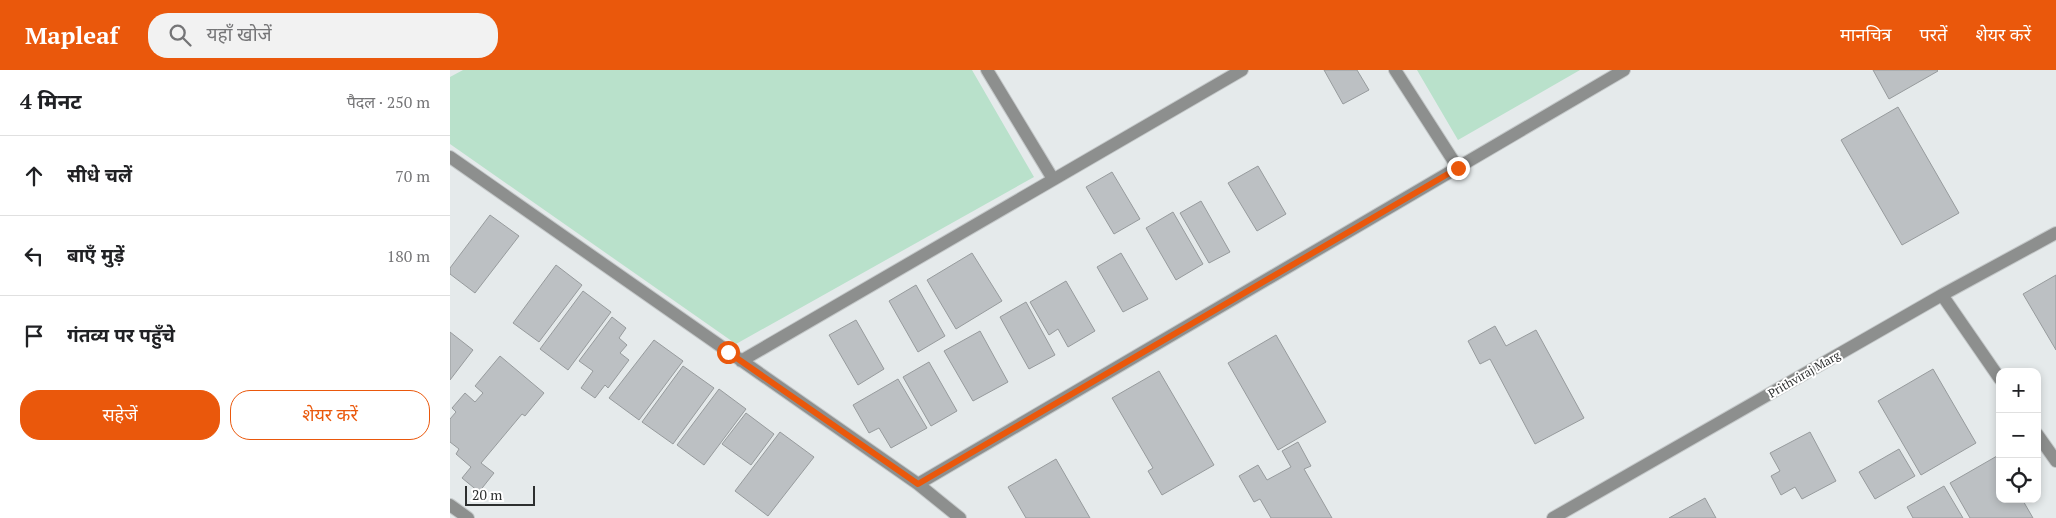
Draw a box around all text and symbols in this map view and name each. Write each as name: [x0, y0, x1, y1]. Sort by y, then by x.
search box: [148, 13, 498, 58]
text: Mapleaf: [25, 19, 118, 51]
icon: search: [166, 21, 194, 49]
text: यहाँ खोजें: [206, 21, 272, 46]
text: मानचित्र: [1840, 22, 1892, 46]
text: परतें: [1920, 22, 1947, 46]
text: शेयर करें: [1975, 22, 2031, 46]
text: 4 मिनट: [20, 87, 82, 115]
text: पैदल · 250 m: [347, 91, 430, 113]
route end: [1447, 157, 1470, 180]
icon: ahead: [20, 162, 48, 190]
text: सीधे चलें: [67, 162, 132, 187]
text: 70 m: [395, 165, 430, 187]
icon: left: [20, 242, 48, 270]
text: बाएँ मुड़ें: [67, 242, 124, 267]
text: 180 m: [387, 245, 430, 267]
icon: arrive: [20, 322, 48, 350]
text: गंतव्य पर पहुँचे: [67, 322, 175, 347]
route start: [717, 341, 740, 364]
street label: Prithviraj Marg: [1765, 347, 1843, 401]
map controls: [1996, 368, 2041, 503]
button: +: [1996, 368, 2041, 413]
button: सहेजें: [20, 390, 220, 440]
button: शेयर करें: [230, 390, 430, 440]
button: −: [1996, 413, 2041, 458]
button: locate: [1996, 458, 2041, 503]
scale bar: [465, 483, 535, 506]
text: 20 m: [472, 485, 502, 504]

